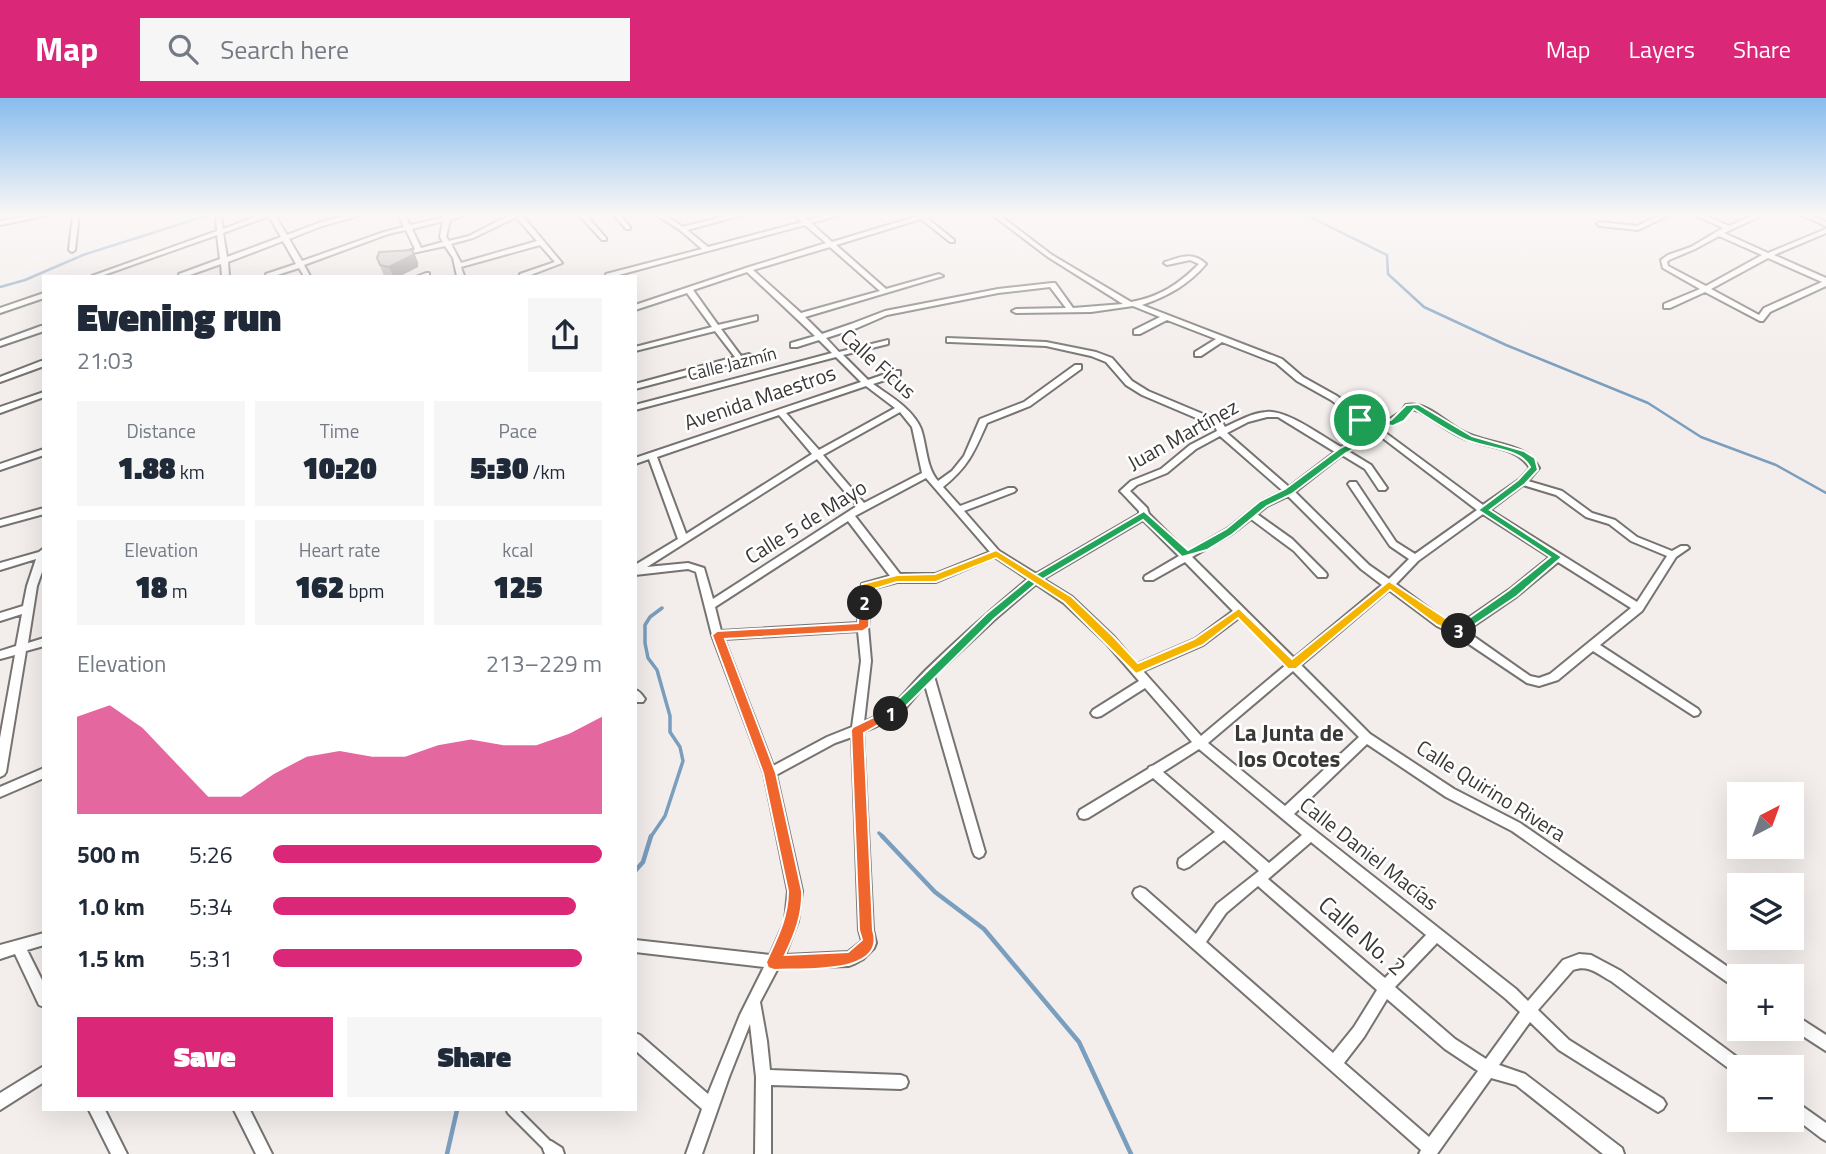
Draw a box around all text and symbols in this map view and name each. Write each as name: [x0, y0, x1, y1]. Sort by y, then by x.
search box: [140, 18, 630, 81]
text: Map: [35, 24, 98, 74]
icon: search: [164, 30, 202, 68]
text: Search here: [220, 30, 349, 69]
text: Map: [1546, 31, 1591, 67]
text: Layers: [1629, 31, 1695, 67]
text: Share: [1733, 31, 1791, 67]
text: Evening run: [77, 288, 281, 346]
button: share: [528, 298, 602, 372]
street label: Calle Ficus: [834, 320, 924, 406]
street label: Calle Jazmín: [684, 339, 779, 388]
text: 21:03: [77, 343, 134, 378]
street label: Avenida Maestros: [679, 356, 840, 438]
street label: Juan Martínez: [1121, 390, 1244, 478]
pin: [1330, 390, 1390, 450]
icon: arrive: [1341, 401, 1379, 439]
text: Distance: [126, 416, 196, 445]
text: Time: [320, 416, 359, 445]
text: Pace: [499, 416, 537, 445]
text: 1.88: [118, 445, 176, 491]
text: 10:20: [302, 445, 377, 491]
text: 5:30: [470, 445, 528, 491]
text: km: [176, 457, 205, 486]
text: /km: [528, 457, 565, 486]
street label: Calle 5 de Mayo: [738, 471, 873, 571]
text: Elevation: [124, 535, 198, 564]
text: Heart rate: [299, 535, 380, 564]
text: kcal: [502, 535, 533, 564]
text: 18: [135, 564, 168, 610]
text: 162: [295, 564, 344, 610]
text: 125: [493, 564, 543, 610]
text: m: [168, 576, 188, 605]
text: bpm: [344, 576, 384, 605]
pin: 2: [848, 586, 882, 620]
text: 2: [859, 588, 870, 617]
pin: 3: [1442, 614, 1476, 648]
text: 3: [1453, 616, 1464, 645]
text: Elevation: [77, 646, 166, 681]
text: 213–229 m: [486, 646, 602, 681]
pin: 1: [874, 696, 908, 732]
text: 1: [885, 699, 896, 728]
district label: La Junta de los Ocotes: [1234, 715, 1344, 776]
street label: Calle Quirino Rivera: [1410, 731, 1573, 849]
north arrow: [1727, 782, 1804, 859]
map controls: [1727, 782, 1804, 1132]
street label: Calle Daniel Macías: [1293, 789, 1446, 918]
text: 500 m: [77, 837, 140, 872]
text: 5:26: [189, 837, 233, 872]
button: layers: [1727, 873, 1804, 950]
street label: Calle No. 2: [1311, 887, 1415, 984]
text: 1.0 km: [77, 889, 145, 924]
text: 5:34: [189, 889, 233, 924]
text: 1.5 km: [77, 941, 145, 976]
text: 5:31: [189, 941, 233, 976]
button: +: [1727, 964, 1804, 1041]
button: Save: [77, 1017, 333, 1097]
button: Share: [347, 1017, 602, 1097]
button: −: [1727, 1055, 1804, 1132]

